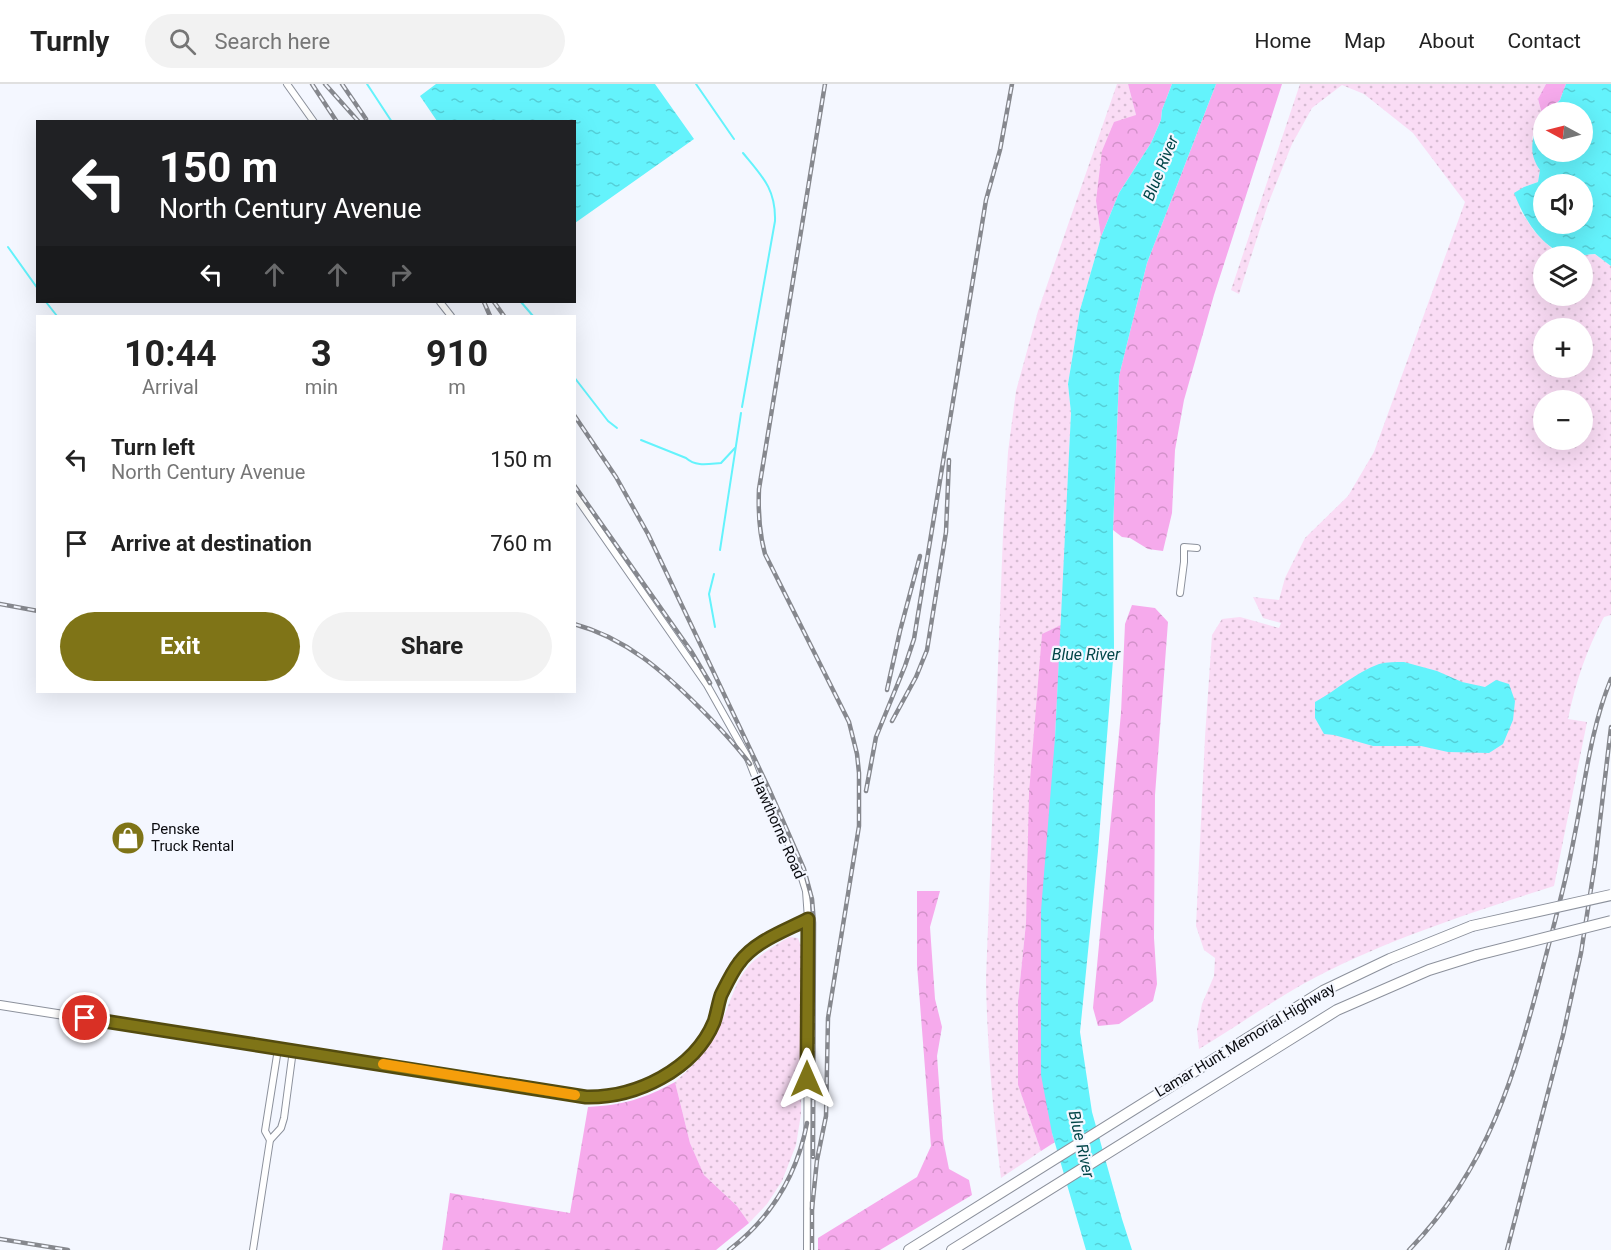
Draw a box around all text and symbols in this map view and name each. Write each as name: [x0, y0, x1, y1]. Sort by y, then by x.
search box: [145, 14, 565, 68]
text: Turnly: [30, 25, 109, 58]
icon: search: [166, 25, 199, 58]
text: Search here: [214, 29, 330, 54]
text: Home: [1255, 29, 1311, 53]
text: Map: [1344, 29, 1386, 53]
text: About: [1419, 29, 1475, 53]
text: Contact: [1508, 29, 1581, 53]
north arrow: [1533, 102, 1593, 162]
map controls: [1533, 102, 1593, 450]
water label: Blue River: [1139, 132, 1182, 203]
text: 150 m: [159, 143, 278, 192]
icon: left: [60, 144, 138, 222]
button: sound: [1533, 174, 1593, 234]
text: North Century Avenue: [159, 193, 422, 225]
button: layers: [1533, 246, 1593, 306]
icon: left: [195, 258, 228, 291]
icon: ahead: [258, 258, 291, 291]
icon: ahead: [321, 258, 354, 291]
icon: right: [384, 258, 417, 291]
button: +: [1533, 318, 1593, 378]
text: 10:44: [124, 333, 217, 375]
text: 3: [311, 333, 332, 375]
text: 910: [426, 333, 488, 375]
text: Arrival: [142, 375, 199, 399]
text: min: [305, 375, 338, 399]
text: m: [448, 375, 466, 399]
button: −: [1533, 390, 1593, 450]
text: Turn left: [111, 435, 195, 460]
icon: left: [60, 443, 93, 476]
text: 150 m: [490, 447, 552, 472]
text: North Century Avenue: [111, 460, 305, 484]
icon: arrive: [60, 527, 93, 560]
text: Arrive at destination: [111, 531, 312, 556]
text: 760 m: [490, 531, 552, 556]
button: Exit: [60, 612, 300, 681]
button: Share: [312, 612, 552, 681]
water label: Blue River: [1052, 645, 1121, 664]
street label: Hawthorne Road: [747, 772, 809, 882]
shop icon: Penske Truck Rental: [110, 820, 146, 856]
place label: Penske Truck Rental: [151, 820, 234, 855]
street label: Lamar Hunt Memorial Highway: [1152, 979, 1338, 1101]
pin: [59, 992, 110, 1043]
icon: arrive: [68, 1001, 101, 1034]
position arrow: [775, 1047, 839, 1111]
water label: Blue River: [1065, 1109, 1099, 1180]

